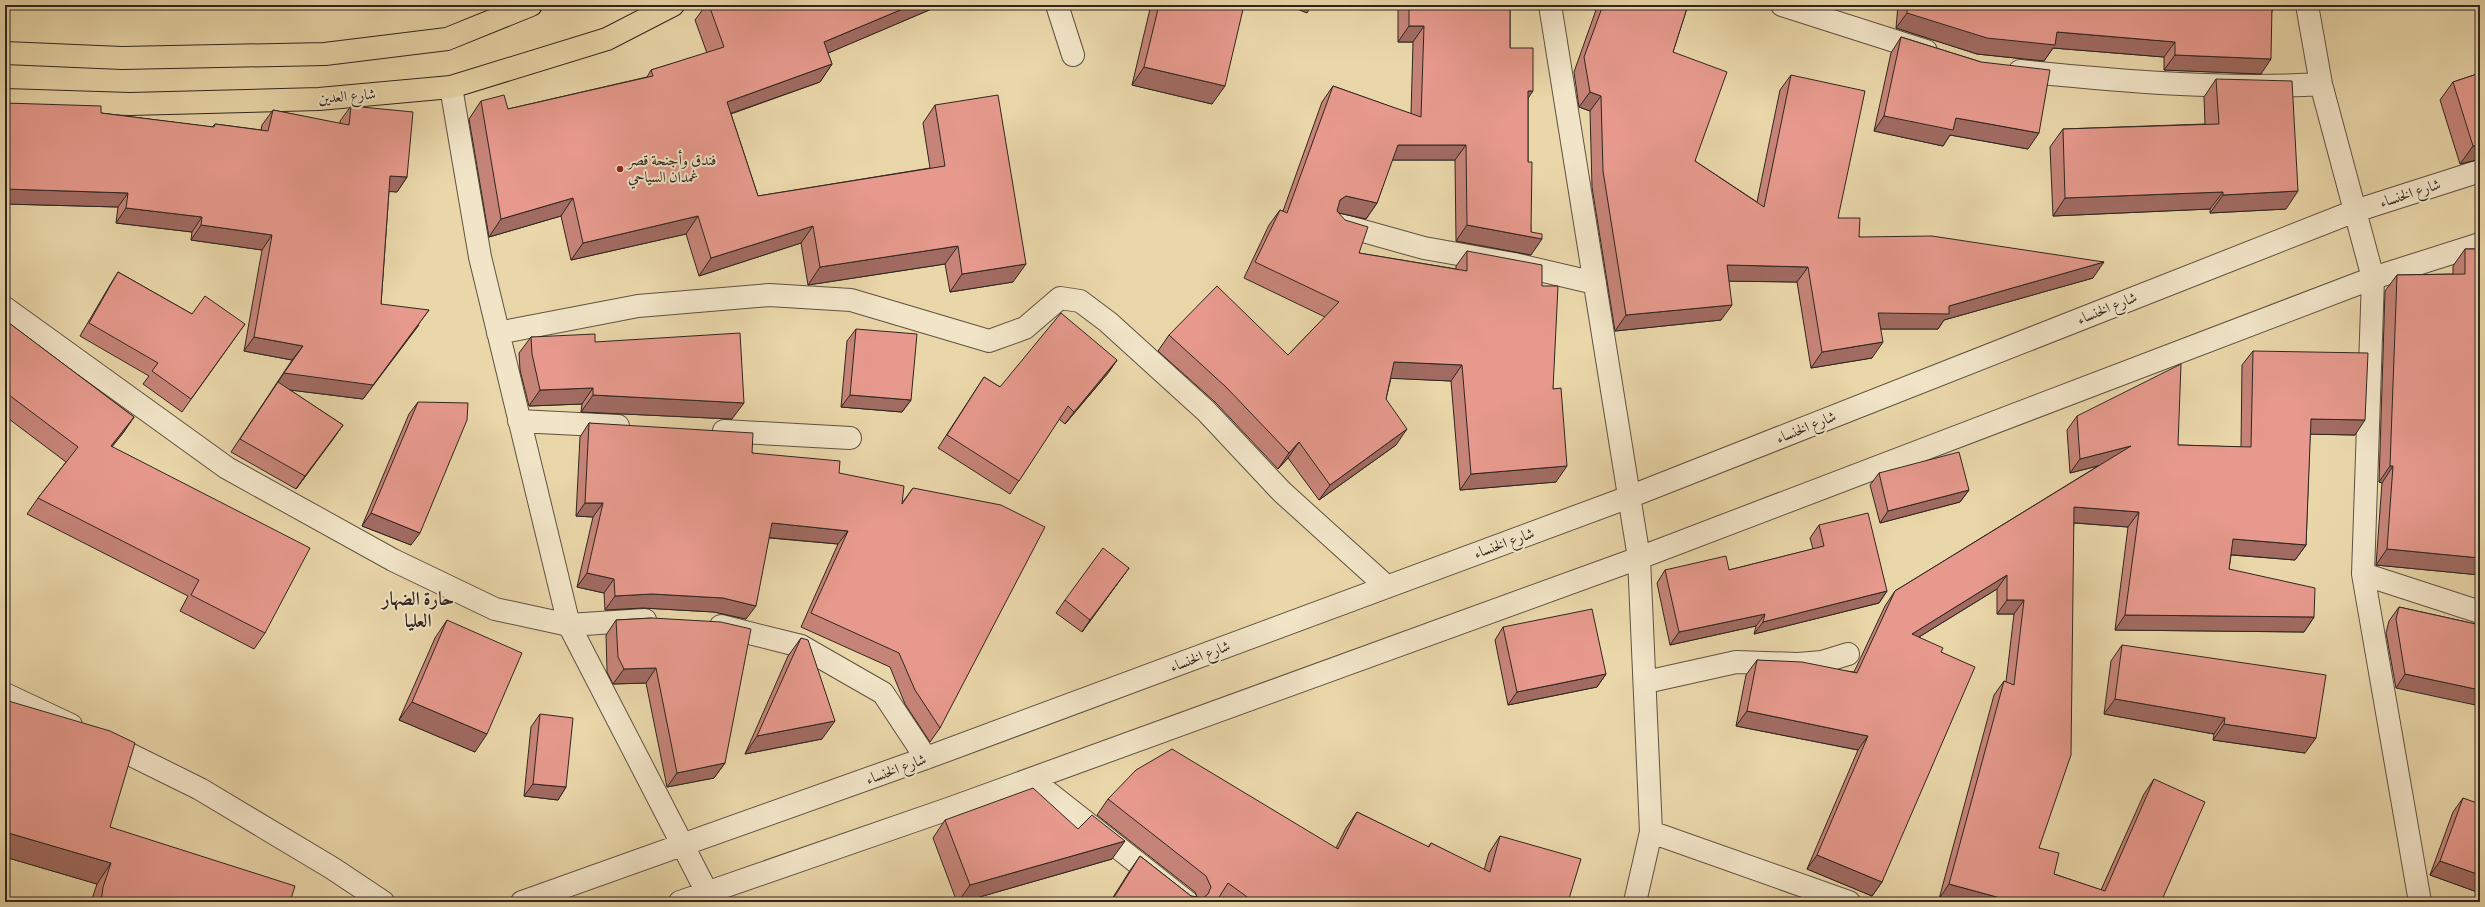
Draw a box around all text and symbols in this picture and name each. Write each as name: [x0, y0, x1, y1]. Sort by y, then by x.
street label: شارع العدين: [317, 85, 377, 111]
place label: فندق وأجنحة قصر غمدان السياحي: [626, 149, 717, 189]
marker: فندق وأجنحة قصر غمدان السياحي: [615, 164, 625, 174]
street label: شارع الخنساء: [2377, 175, 2444, 215]
street label: شارع الخنساء: [2074, 288, 2141, 332]
street label: شارع الخنساء: [1773, 407, 1840, 451]
street label: شارع الخنساء: [1471, 524, 1538, 566]
district label: حارة الضهار العليا: [380, 587, 454, 635]
street label: شارع الخنساء: [1167, 636, 1234, 679]
street label: شارع الخنساء: [863, 750, 930, 792]

